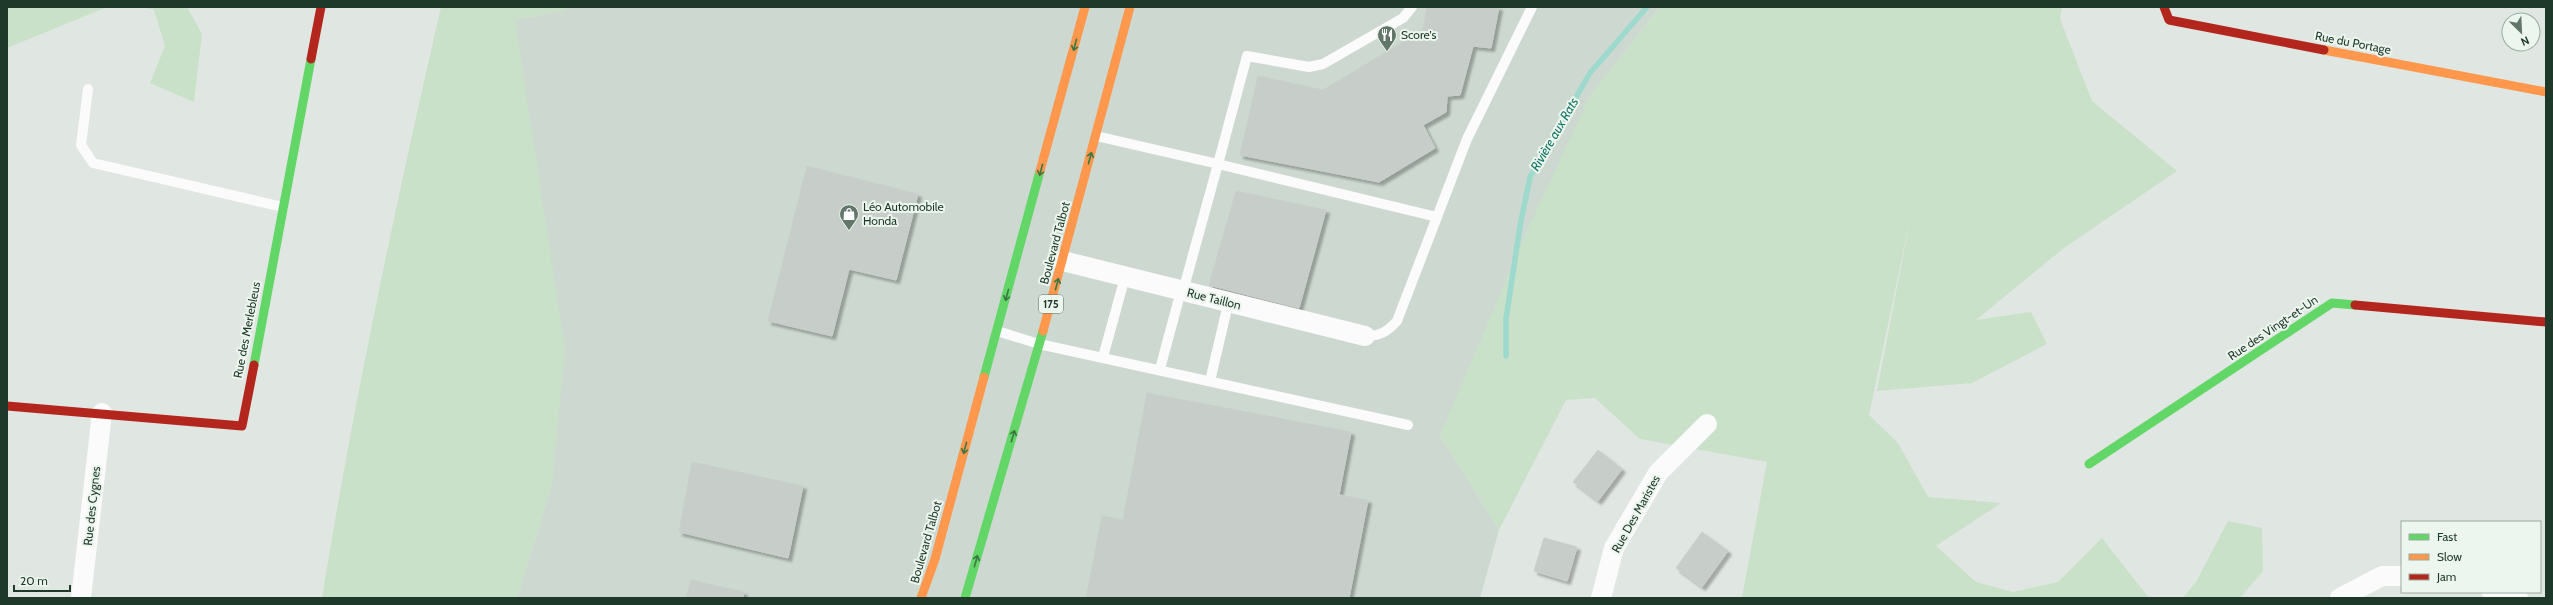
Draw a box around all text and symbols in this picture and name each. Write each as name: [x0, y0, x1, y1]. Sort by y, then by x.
north arrow: [2501, 12, 2541, 52]
restaurant icon: Score's: [1376, 24, 1398, 52]
place label: Score's: [1401, 27, 1436, 42]
street label: Rue du Portage: [2314, 28, 2392, 57]
text: N: [2519, 33, 2531, 49]
one-way arrow: [1071, 38, 1078, 51]
water label: Rivière aux Rats: [1527, 95, 1581, 173]
one-way arrow: [1087, 152, 1094, 165]
one-way arrow: [1037, 163, 1044, 176]
place label: Léo Automobile Honda: [863, 199, 944, 228]
street label: Boulevard Talbot: [1036, 200, 1073, 286]
shop icon: Léo Automobile Honda: [838, 203, 860, 231]
one-way arrow: [1054, 278, 1061, 291]
street label: Rue des Merlebleus: [230, 280, 263, 379]
street label: Rue Taillon: [1186, 285, 1243, 313]
one-way arrow: [1002, 289, 1010, 302]
street label: Rue des Vingt-et-Un: [2225, 292, 2321, 363]
road number: 175: [1039, 295, 1063, 313]
one-way arrow: [1010, 430, 1017, 443]
one-way arrow: [961, 441, 968, 454]
street label: Rue des Cygnes: [80, 465, 103, 546]
street label: Rue Des Maristes: [1608, 472, 1663, 555]
street label: Boulevard Talbot: [907, 499, 944, 585]
legend: [2401, 521, 2541, 593]
text: Fast: [2437, 529, 2457, 544]
text: Slow: [2437, 549, 2462, 564]
one-way arrow: [973, 554, 980, 567]
scale bar: [14, 567, 70, 593]
text: Jam: [2436, 569, 2456, 584]
text: 20 m: [20, 573, 48, 588]

